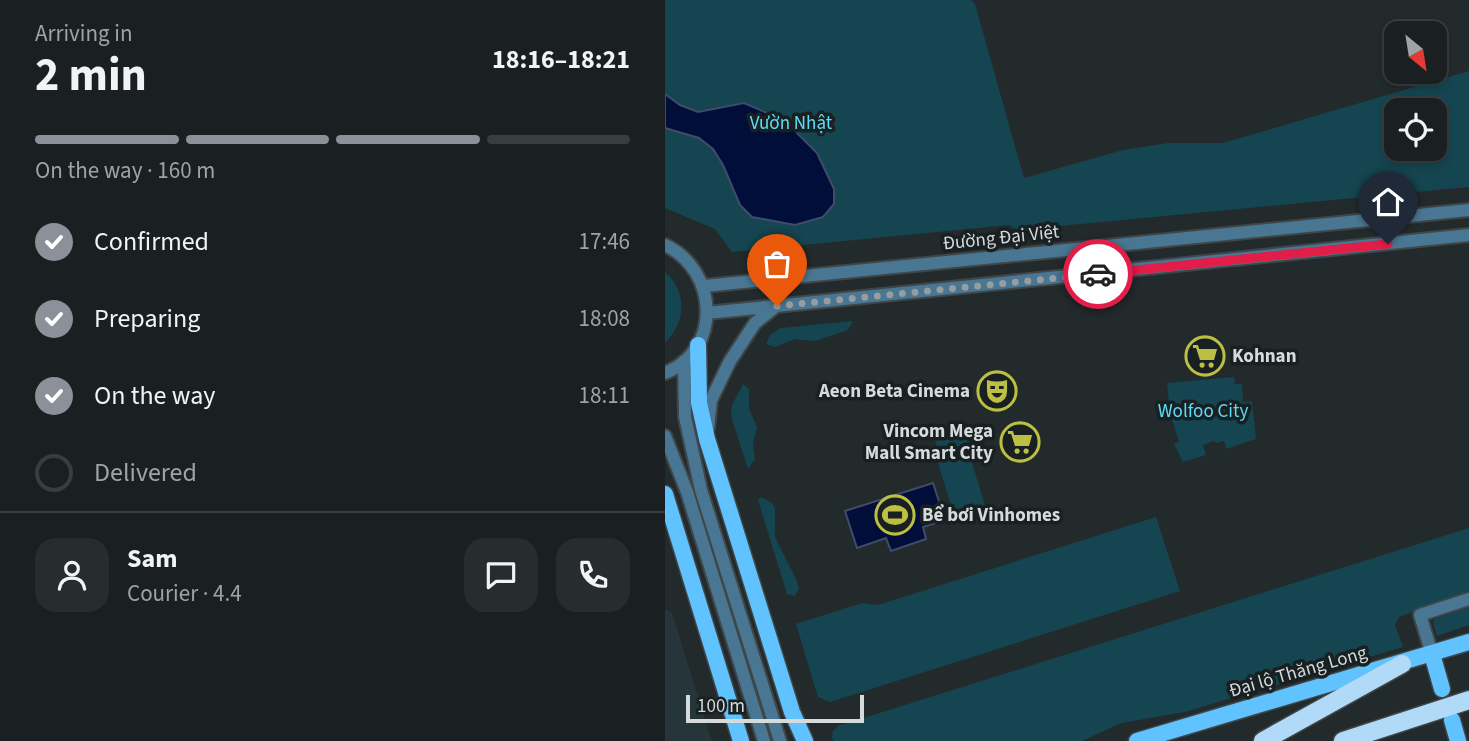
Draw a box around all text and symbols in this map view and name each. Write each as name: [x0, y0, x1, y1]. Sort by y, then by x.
text: Arriving in: [35, 17, 133, 50]
north arrow: [1384, 21, 1447, 84]
map controls: [1384, 21, 1447, 161]
text: 18:16–18:21: [492, 41, 630, 78]
text: 2 min: [35, 43, 147, 108]
button: locate: [1384, 98, 1447, 161]
park label: Vườn Nhật: [750, 110, 833, 137]
text: On the way · 160 m: [35, 154, 215, 187]
pin: [1358, 172, 1418, 244]
icon: home: [1369, 183, 1407, 221]
street label: Đường Đại Việt: [942, 218, 1061, 258]
icon: check: [35, 223, 73, 261]
text: Confirmed: [94, 223, 209, 260]
text: 17:46: [579, 225, 630, 258]
pin: [747, 234, 807, 306]
courier: [1063, 239, 1133, 309]
icon: bag: [758, 245, 796, 283]
icon: car: [1079, 255, 1117, 293]
icon: check: [35, 300, 73, 338]
text: Preparing: [94, 300, 200, 337]
text: 18:08: [579, 302, 630, 335]
supermarket icon: Kohnan: [1184, 335, 1226, 377]
place label: Kohnan: [1232, 343, 1297, 370]
theatre icon: Aeon Beta Cinema: [976, 370, 1018, 412]
icon: check: [35, 377, 73, 415]
text: On the way: [94, 377, 215, 414]
place label: Aeon Beta Cinema: [818, 378, 970, 405]
text: 18:11: [579, 379, 630, 412]
park label: Wolfoo City: [1158, 398, 1248, 425]
place label: Vincom Mega Mall Smart City: [865, 418, 993, 467]
supermarket icon: Vincom Mega Mall Smart City: [999, 421, 1041, 463]
text: Delivered: [94, 454, 197, 491]
sports icon: Bể bơi Vinhomes: [874, 494, 916, 536]
place label: Bể bơi Vinhomes: [922, 502, 1060, 529]
button: person: [35, 538, 109, 612]
button: chat: [464, 538, 538, 612]
button: phone: [556, 538, 630, 612]
text: Sam: [127, 540, 177, 577]
text: Courier · 4.4: [127, 577, 242, 610]
street label: Đại lộ Thăng Long: [1226, 639, 1370, 705]
scale bar: [686, 692, 865, 724]
text: 100 m: [697, 693, 745, 720]

